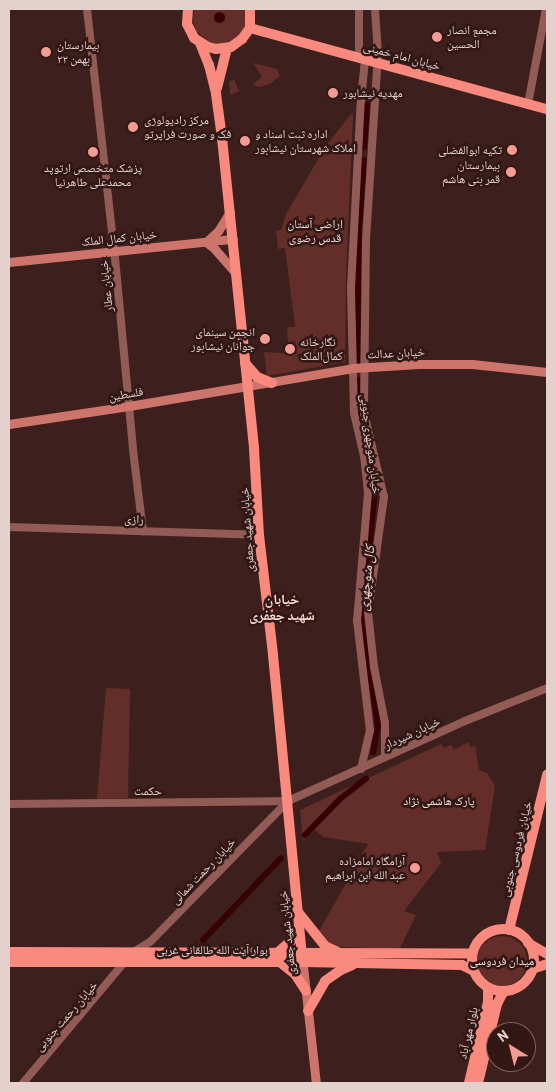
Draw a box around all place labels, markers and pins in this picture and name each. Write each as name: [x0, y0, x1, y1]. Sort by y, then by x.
place label: مجمع انصار الحسین: [447, 23, 497, 51]
marker: مجمع انصار الحسین: [431, 31, 443, 43]
place label: بیمارستان ۲۲ بهمن: [57, 38, 100, 66]
marker: بیمارستان ۲۲ بهمن: [39, 45, 53, 59]
place label: مهدیه نیشابور: [343, 86, 403, 100]
marker: مهدیه نیشابور: [327, 87, 339, 99]
place label: مرکز رادیولوژی فک و صورت فراپرتو: [144, 113, 232, 141]
marker: مرکز رادیولوژی فک و صورت فراپرتو: [126, 120, 140, 134]
place label: اداره ثبت اسناد و املاک شهرستان نیشابور: [255, 127, 356, 155]
marker: اداره ثبت اسناد و املاک شهرستان نیشابور: [239, 135, 251, 147]
place label: تکیه ابوالفضلی: [438, 143, 502, 157]
marker: تکیه ابوالفضلی: [506, 144, 518, 156]
marker: پزشک متخصص ارتوپد محمدعلی طاهرنیا: [86, 145, 100, 159]
place label: بیمارستان قمر بنی هاشم: [442, 158, 500, 186]
place label: پزشک متخصص ارتوپد محمدعلی طاهرنیا: [44, 161, 142, 189]
marker: بیمارستان قمر بنی هاشم: [504, 165, 518, 179]
place label: انجمن سینمای جوانان نیشابور: [191, 325, 255, 353]
marker: انجمن سینمای جوانان نیشابور: [259, 333, 271, 345]
place label: نگارخانه کمال‌الملک: [300, 335, 343, 363]
marker: نگارخانه کمال‌الملک: [284, 343, 296, 355]
place label: آرامگاه امامزاده عبد الله ابن ابراهیم: [325, 854, 405, 882]
marker: آرامگاه امامزاده عبد الله ابن ابراهیم: [409, 862, 421, 874]

